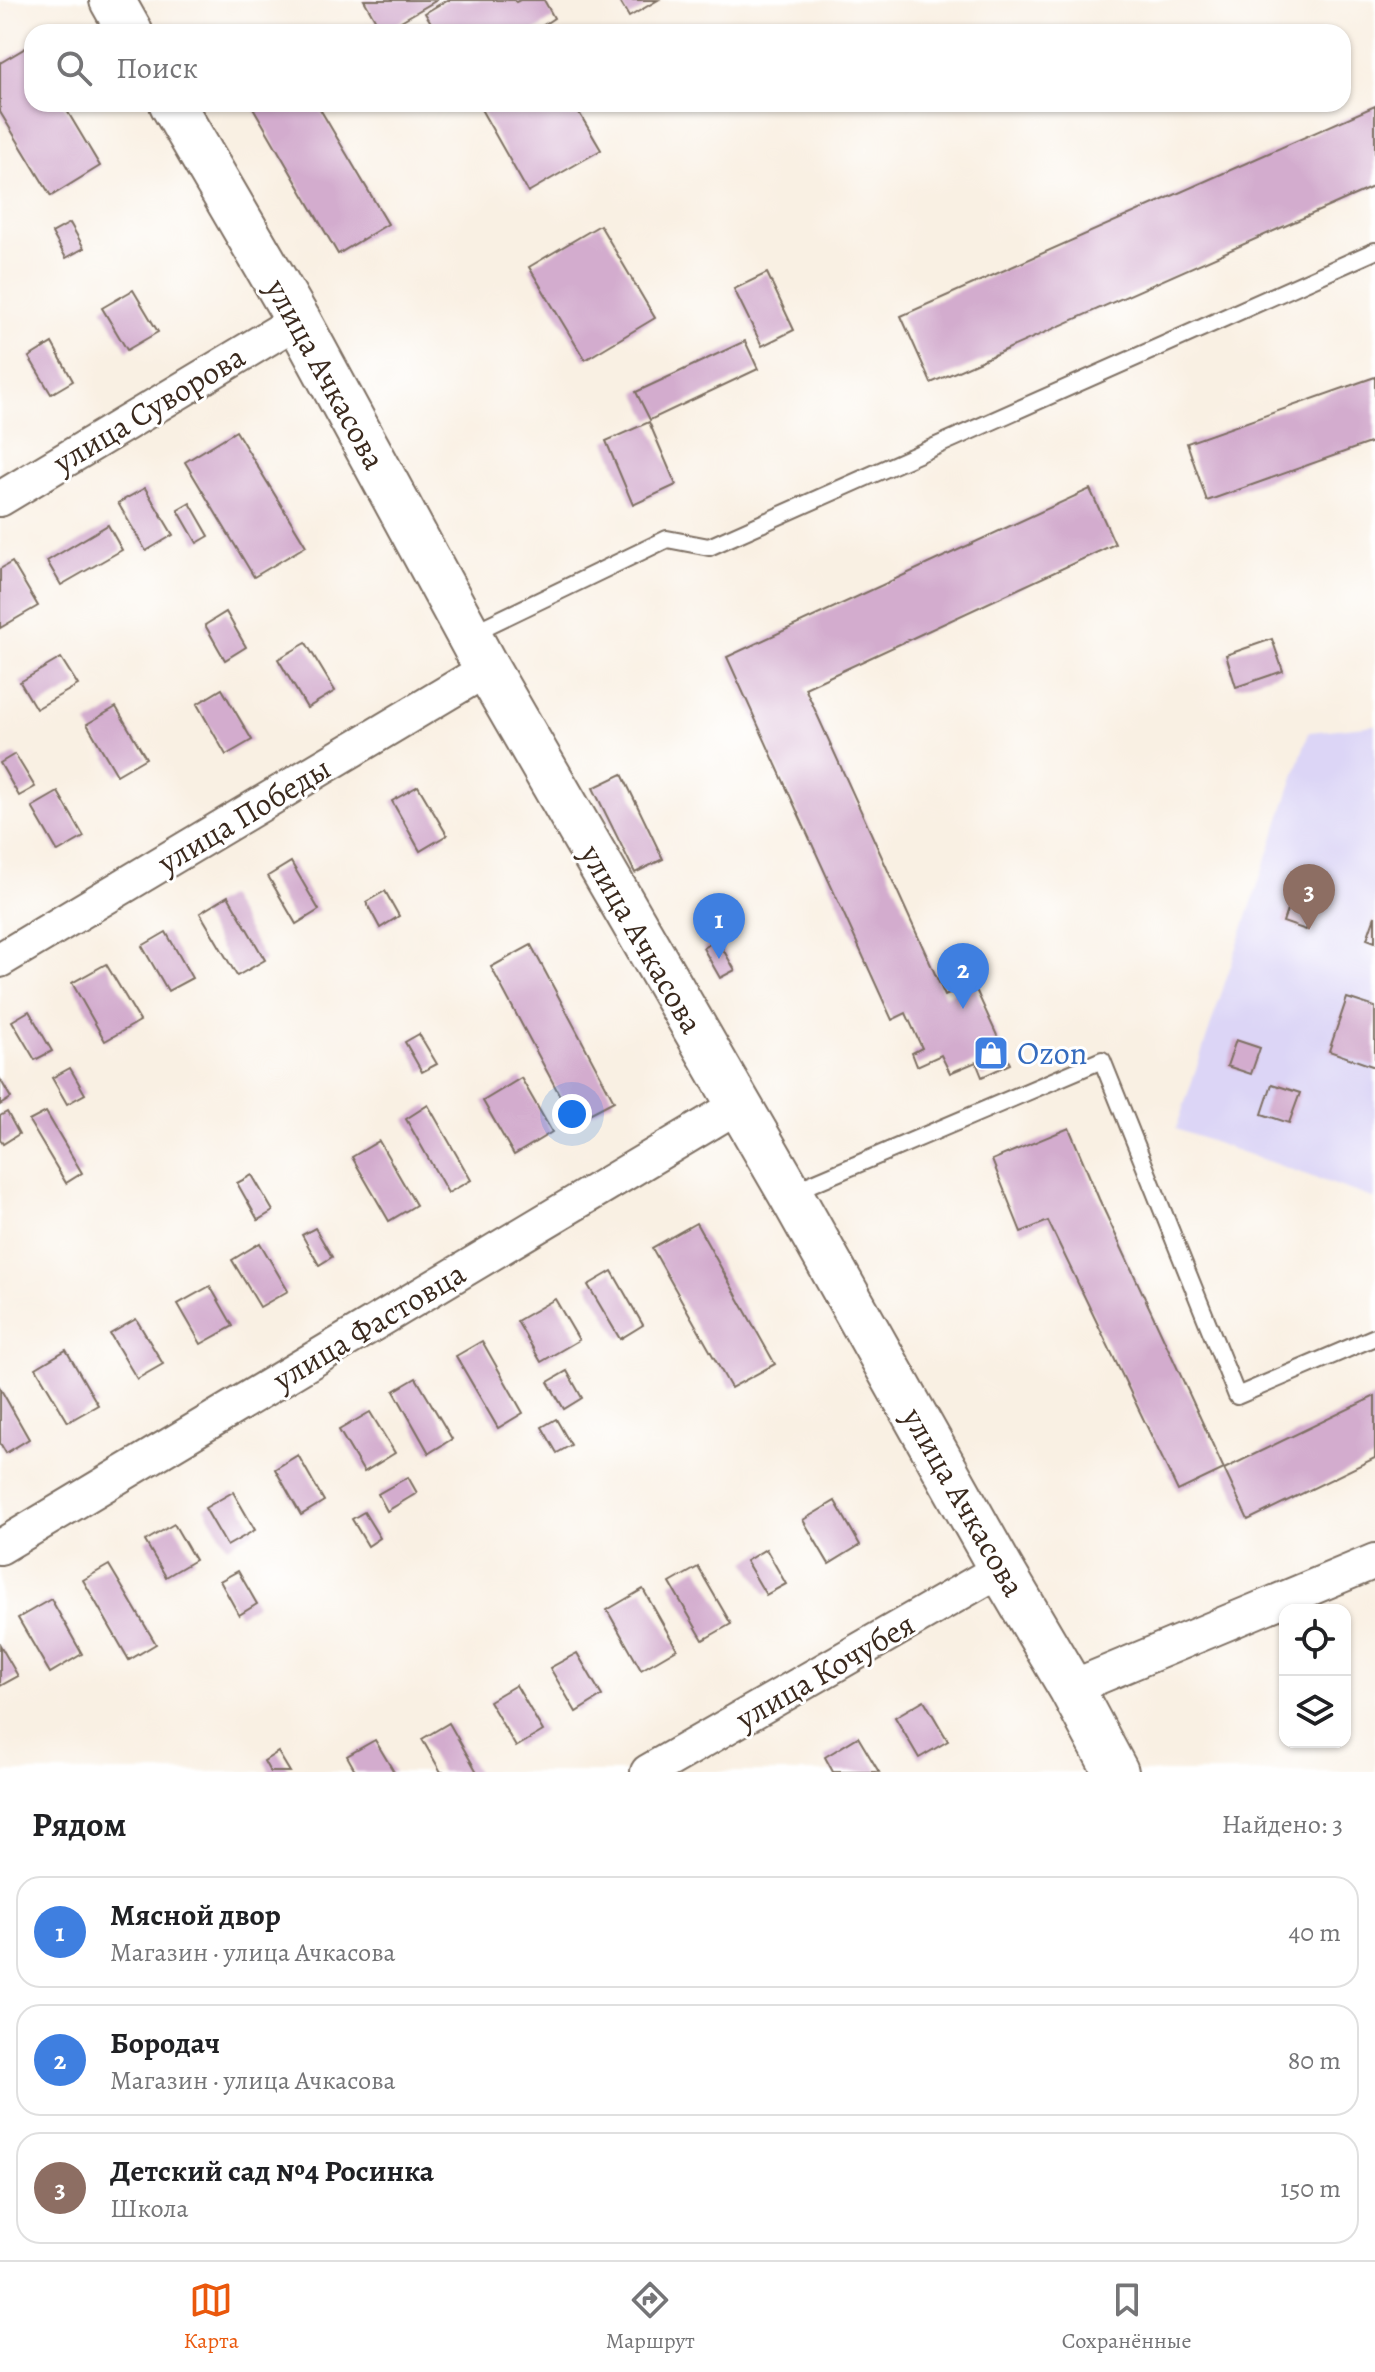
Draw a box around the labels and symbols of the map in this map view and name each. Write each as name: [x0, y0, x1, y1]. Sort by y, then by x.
street label: улица Ачкасова: [255, 270, 397, 477]
street label: улица Суворова: [44, 334, 253, 484]
street label: улица Победы: [148, 746, 339, 885]
street label: улица Ачкасова: [570, 835, 714, 1042]
pin: 3: [1283, 864, 1335, 930]
pin: 1: [693, 893, 745, 959]
pin: 2: [937, 943, 989, 1009]
place label: Ozon: [1017, 1031, 1087, 1075]
shop icon: Ozon: [972, 1034, 1010, 1072]
your location: [552, 1094, 592, 1134]
street label: улица Фастовца: [264, 1251, 474, 1401]
street label: улица Ачкасова: [892, 1398, 1036, 1605]
street label: улица Кочубея: [727, 1602, 922, 1740]

